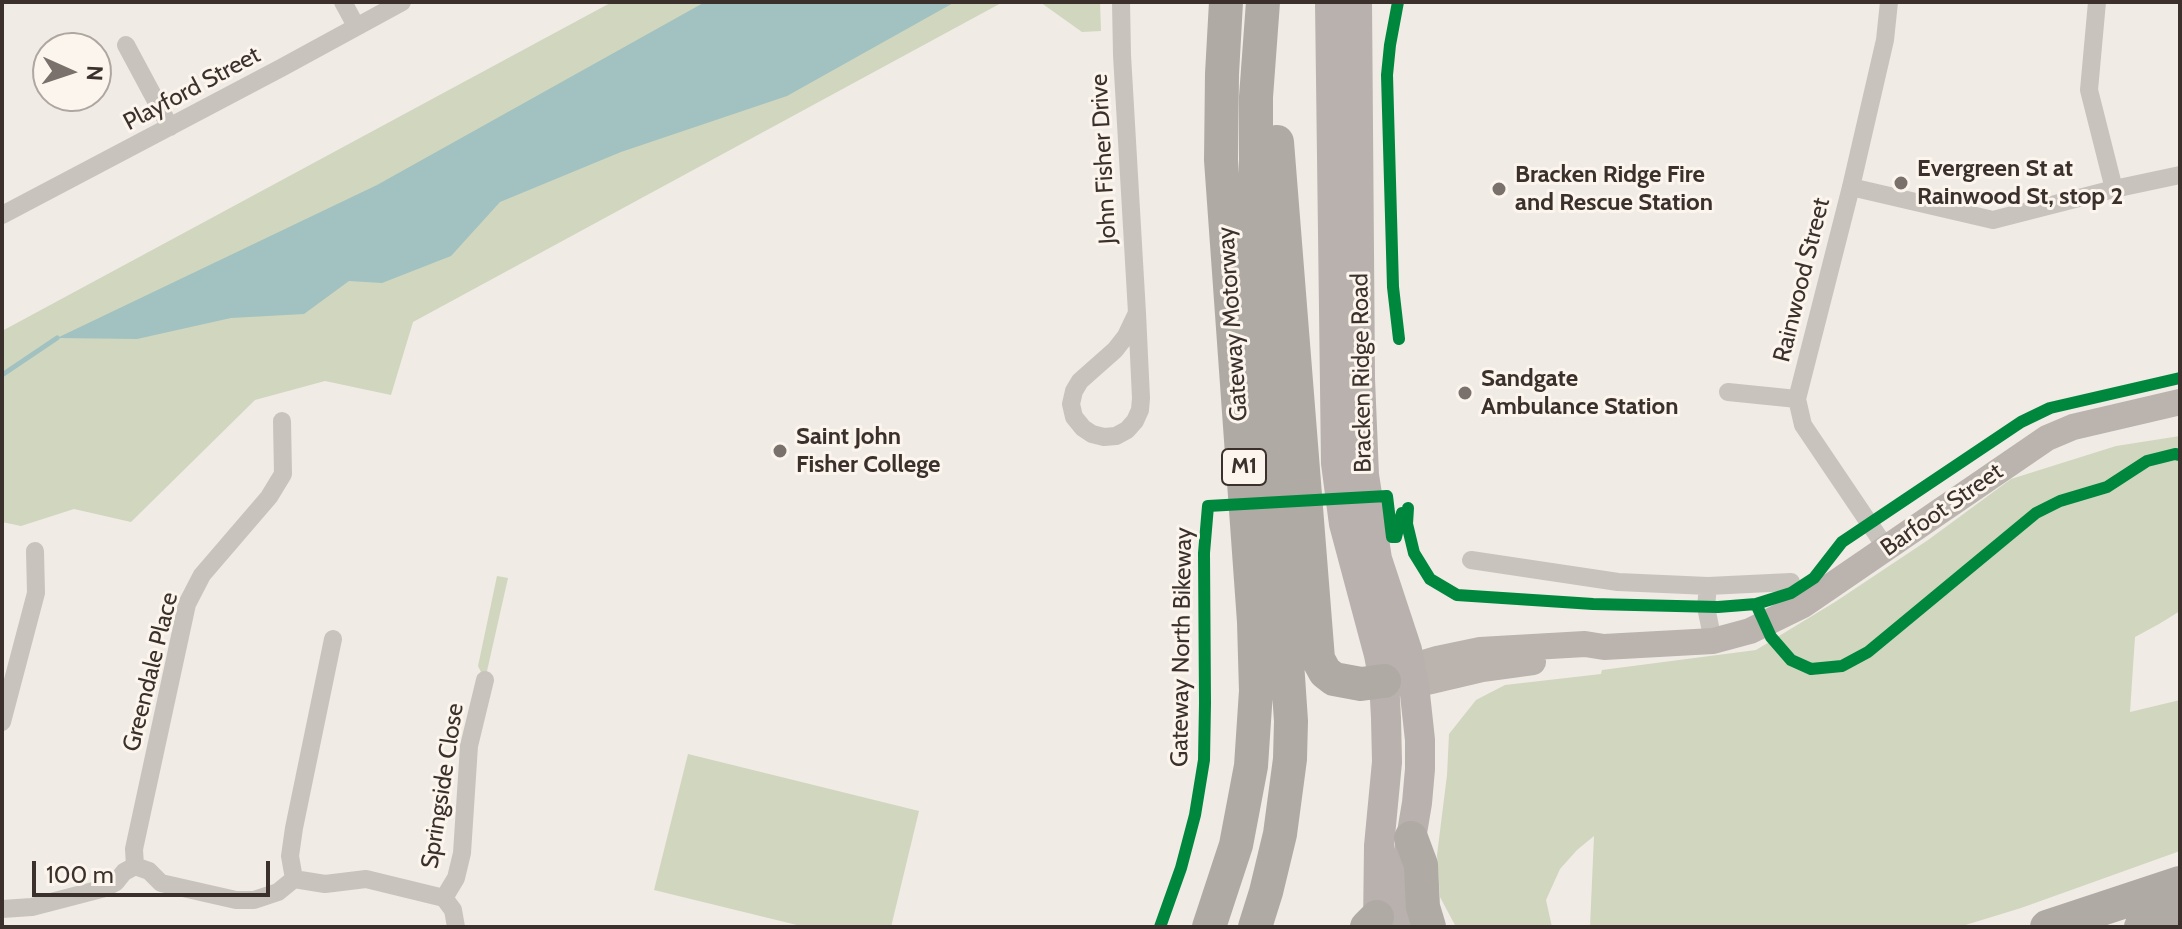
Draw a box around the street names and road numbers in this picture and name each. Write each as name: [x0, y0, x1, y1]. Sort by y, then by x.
street label: Playford Street: [119, 41, 265, 137]
street label: John Fisher Drive: [1085, 73, 1123, 245]
street label: Rainwood Street: [1768, 195, 1836, 365]
street label: Gateway Motorway: [1212, 226, 1254, 422]
street label: Bracken Ridge Road: [1346, 273, 1378, 473]
road number: M1: [1222, 449, 1266, 485]
street label: Barfoot Street: [1875, 457, 2009, 563]
street label: Gateway North Bikeway: [1166, 527, 1198, 767]
street label: Greendale Place: [117, 589, 185, 755]
street label: Springside Close: [416, 701, 470, 871]

